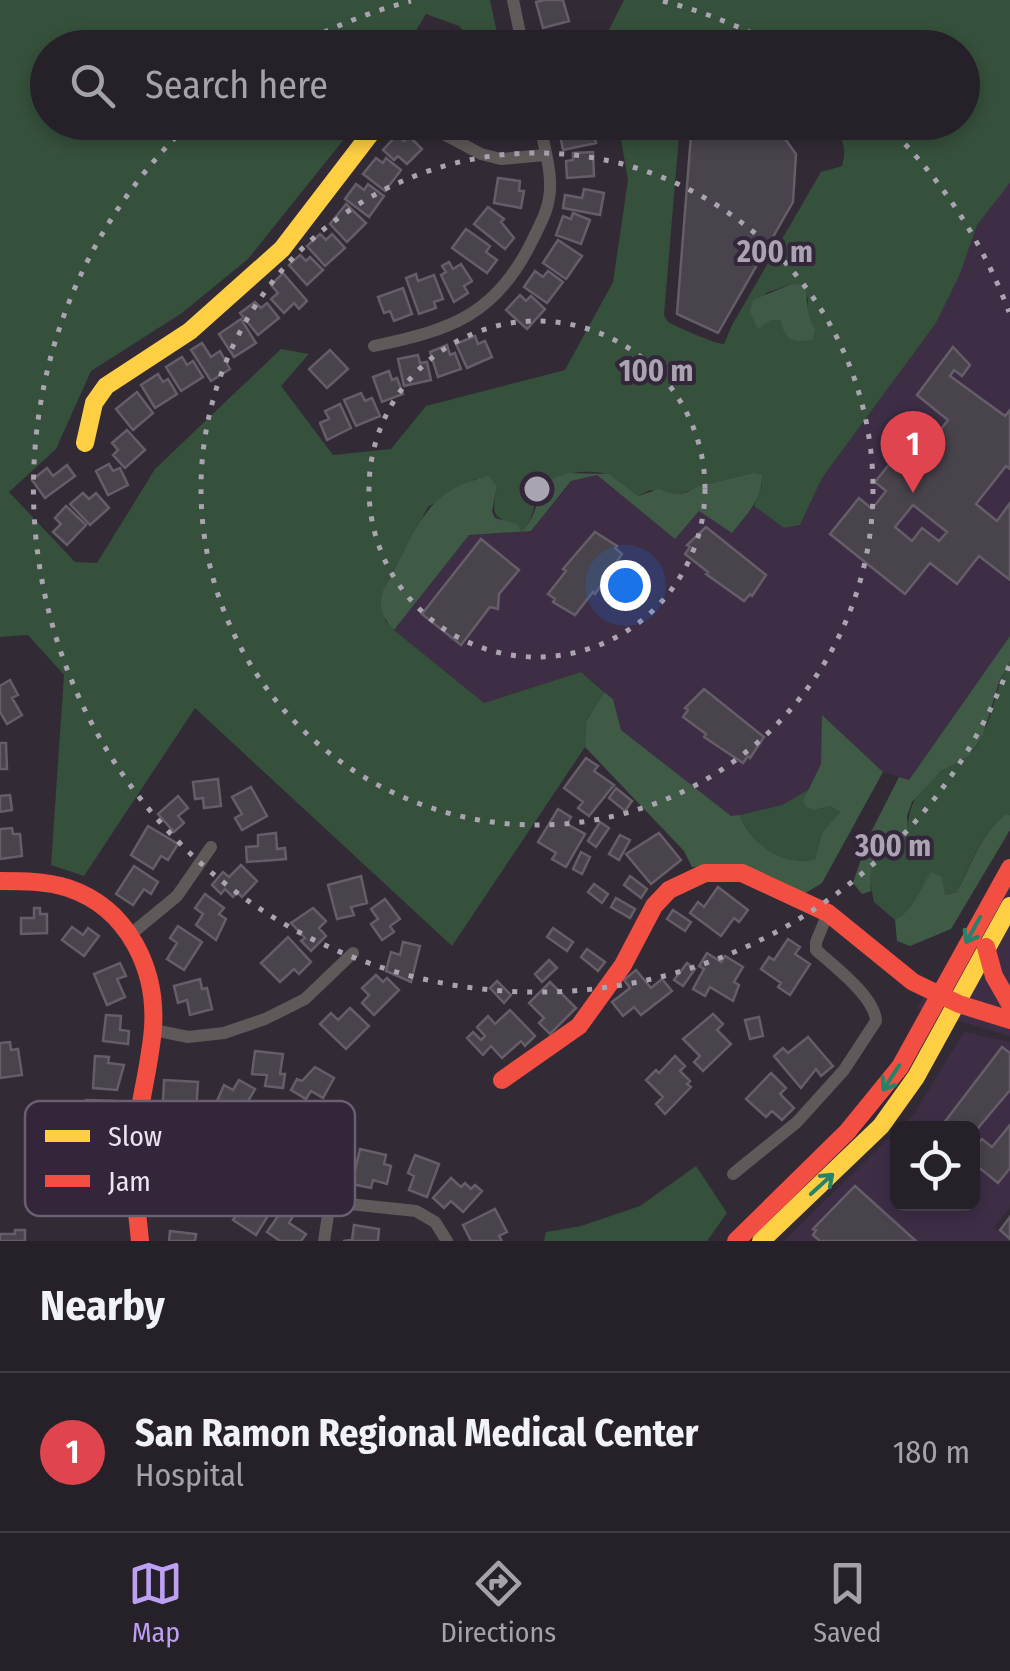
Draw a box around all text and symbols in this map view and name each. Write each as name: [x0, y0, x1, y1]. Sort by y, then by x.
search box: [30, 30, 980, 140]
icon: search: [65, 58, 120, 113]
text: Search here: [145, 62, 328, 108]
text: 200 m: [736, 234, 813, 270]
text: 100 m: [619, 353, 693, 389]
pin: 1: [880, 410, 946, 493]
centre of rings: [519, 471, 555, 507]
your location: [600, 560, 651, 611]
text: 300 m: [854, 828, 931, 864]
one-way arrow: [962, 915, 982, 944]
one-way arrow: [880, 1064, 901, 1092]
legend: [25, 1101, 355, 1216]
text: Slow: [108, 1120, 162, 1153]
map controls: [890, 1121, 980, 1211]
button: locate: [890, 1121, 980, 1211]
text: Jam: [108, 1165, 151, 1198]
one-way arrow: [809, 1173, 834, 1196]
text: Nearby: [40, 1281, 165, 1331]
text: San Ramon Regional Medical Center: [135, 1410, 699, 1456]
text: 1: [66, 1433, 79, 1471]
text: 180 m: [893, 1433, 970, 1471]
text: Hospital: [135, 1456, 244, 1494]
tab: Map: [128, 1556, 183, 1649]
tab: Directions: [440, 1556, 556, 1649]
tab: Saved: [813, 1556, 882, 1649]

